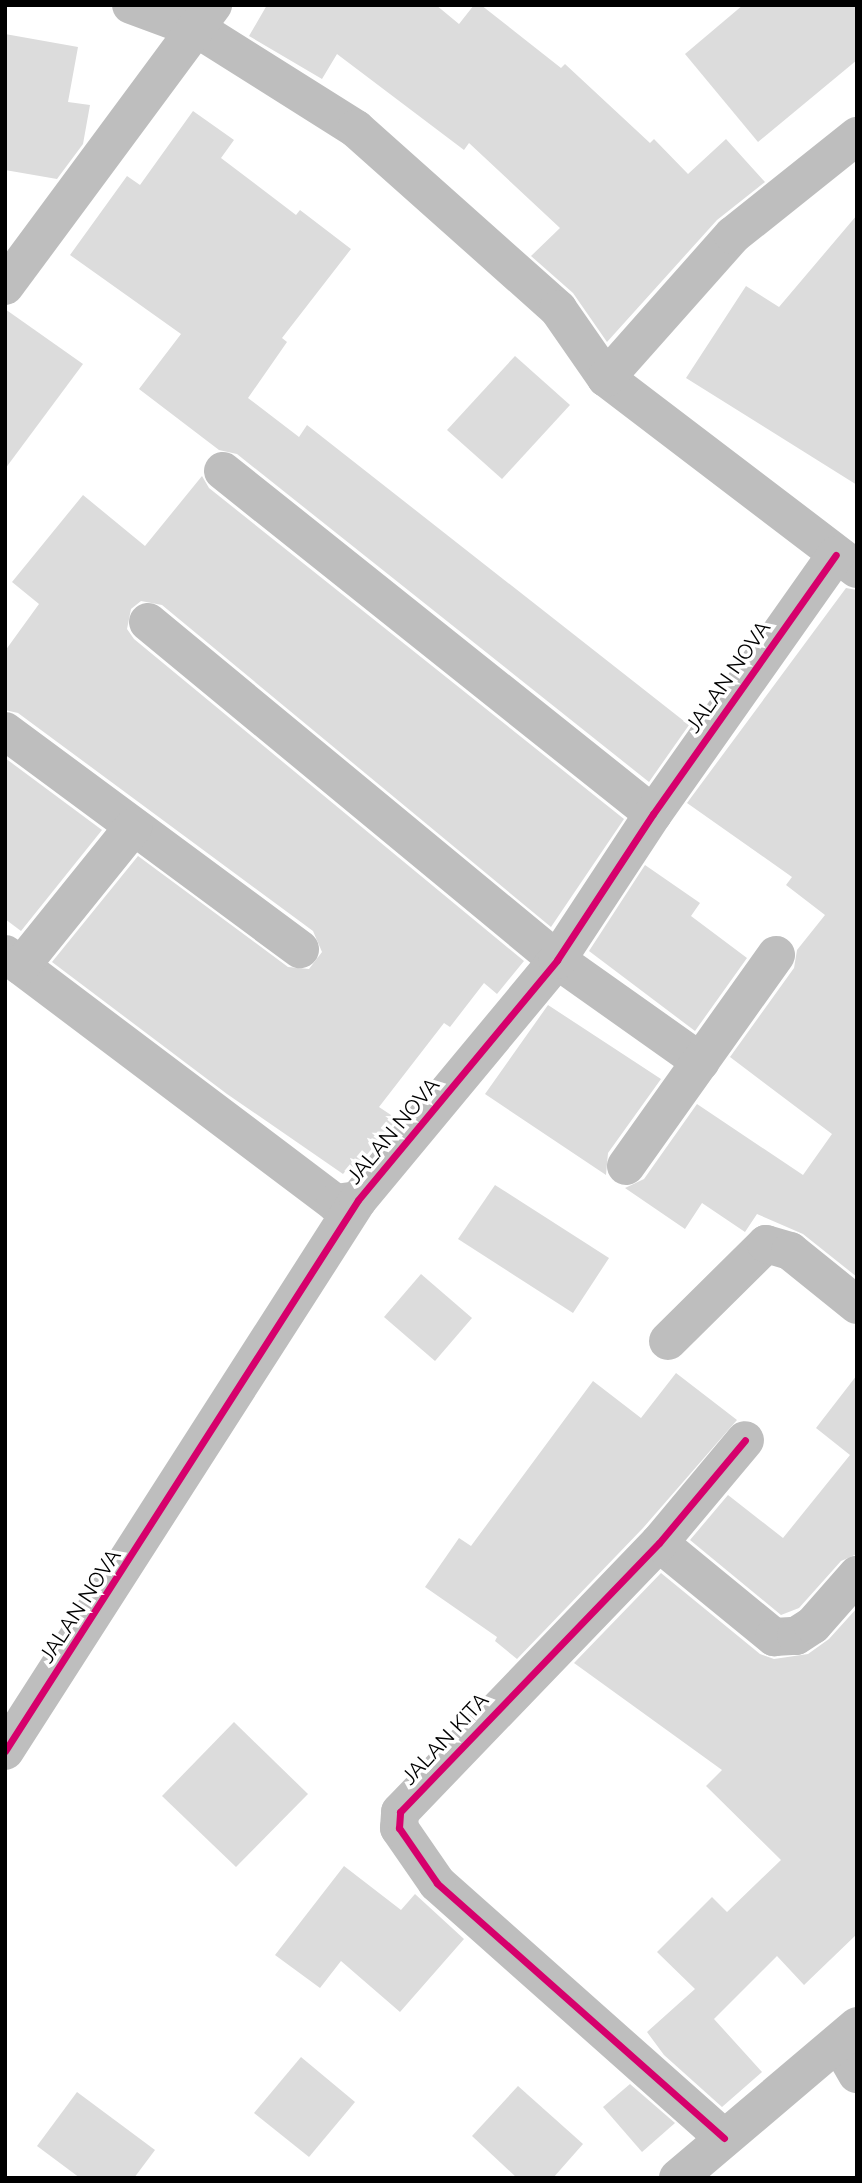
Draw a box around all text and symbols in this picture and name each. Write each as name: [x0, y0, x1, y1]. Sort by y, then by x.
street label: JALAN NOVA: [680, 616, 776, 738]
street label: JALAN NOVA: [341, 1073, 445, 1189]
street label: JALAN NOVA: [34, 1544, 126, 1668]
street label: JALAN KITA: [396, 1688, 494, 1790]

